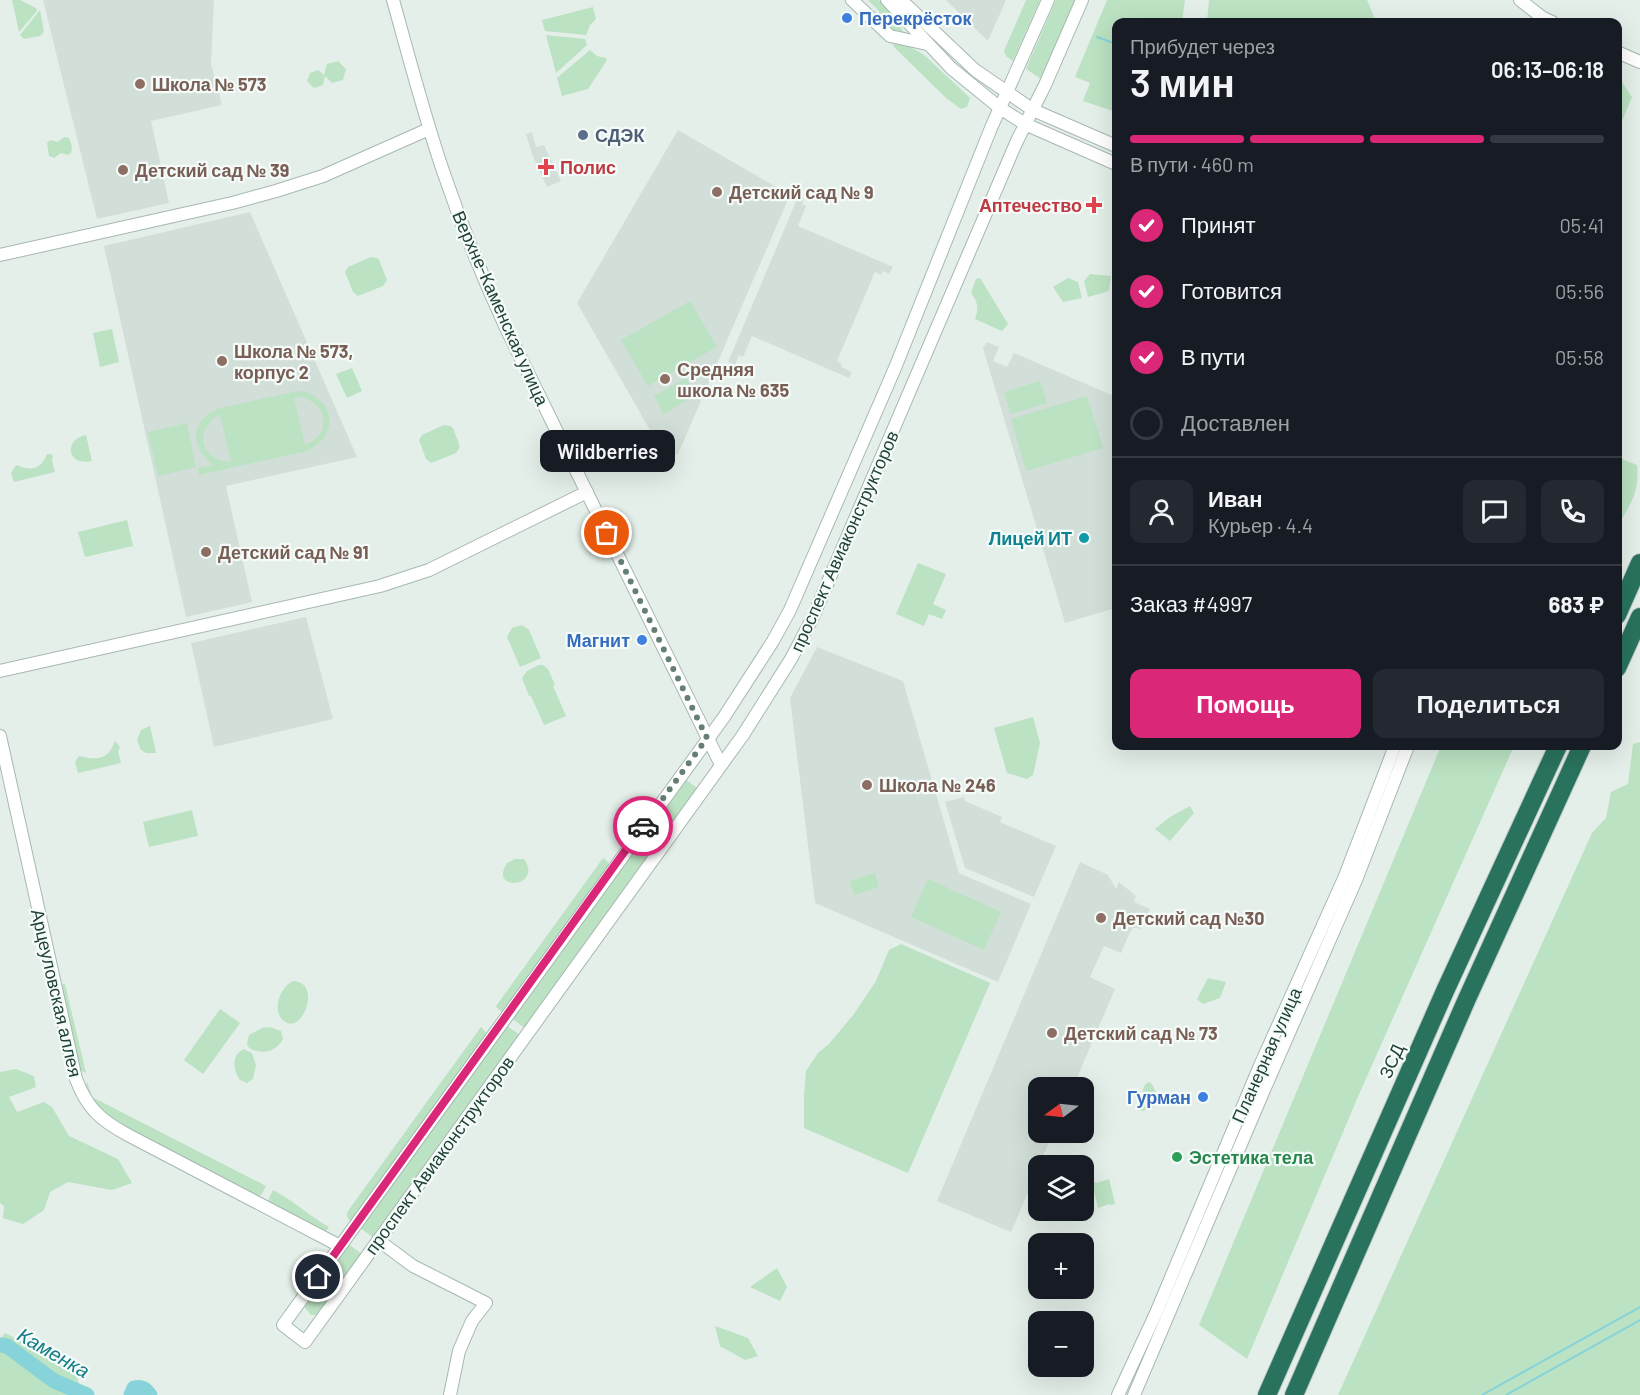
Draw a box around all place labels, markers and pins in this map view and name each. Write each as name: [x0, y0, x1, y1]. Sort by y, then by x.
place label: Перекрёсток: [859, 7, 973, 29]
marker: Перекрёсток: [840, 11, 854, 25]
place label: Школа № 573: [152, 73, 266, 95]
marker: Школа № 573: [133, 77, 147, 91]
place label: СДЭК: [595, 124, 645, 146]
marker: СДЭК: [576, 128, 590, 142]
place label: Полис: [560, 156, 616, 178]
marker: Полис: [537, 158, 555, 176]
place label: Детский сад № 39: [135, 159, 289, 181]
marker: Детский сад № 39: [116, 163, 130, 177]
place label: Детский сад № 9: [729, 181, 874, 203]
marker: Детский сад № 9: [710, 185, 724, 199]
place label: Аптечество: [979, 194, 1082, 216]
marker: Аптечество: [1087, 198, 1101, 212]
place label: Школа № 573, корпус 2: [234, 340, 353, 383]
marker: Школа № 573, корпус 2: [215, 354, 229, 368]
place label: Средняя школа № 635: [677, 358, 789, 401]
marker: Средняя школа № 635: [658, 372, 672, 386]
callout: Wildberries: [540, 431, 674, 473]
pin: [581, 507, 632, 558]
place label: Лицей ИТ: [989, 527, 1072, 549]
marker: Лицей ИТ: [1077, 531, 1091, 545]
place label: Детский сад № 91: [218, 541, 369, 563]
marker: Детский сад № 91: [199, 545, 213, 559]
place label: Магнит: [567, 629, 630, 651]
marker: Магнит: [635, 633, 649, 647]
place label: Школа № 246: [879, 774, 996, 796]
marker: Школа № 246: [860, 778, 874, 792]
place label: Детский сад №30: [1113, 907, 1264, 929]
marker: Детский сад №30: [1094, 911, 1108, 925]
place label: Детский сад № 73: [1064, 1022, 1218, 1044]
marker: Детский сад № 73: [1045, 1026, 1059, 1040]
place label: Гурман: [1127, 1086, 1191, 1108]
marker: Гурман: [1196, 1090, 1210, 1104]
place label: Эстетика тела: [1189, 1146, 1314, 1168]
marker: Эстетика тела: [1170, 1150, 1184, 1164]
pin: [292, 1251, 343, 1302]

